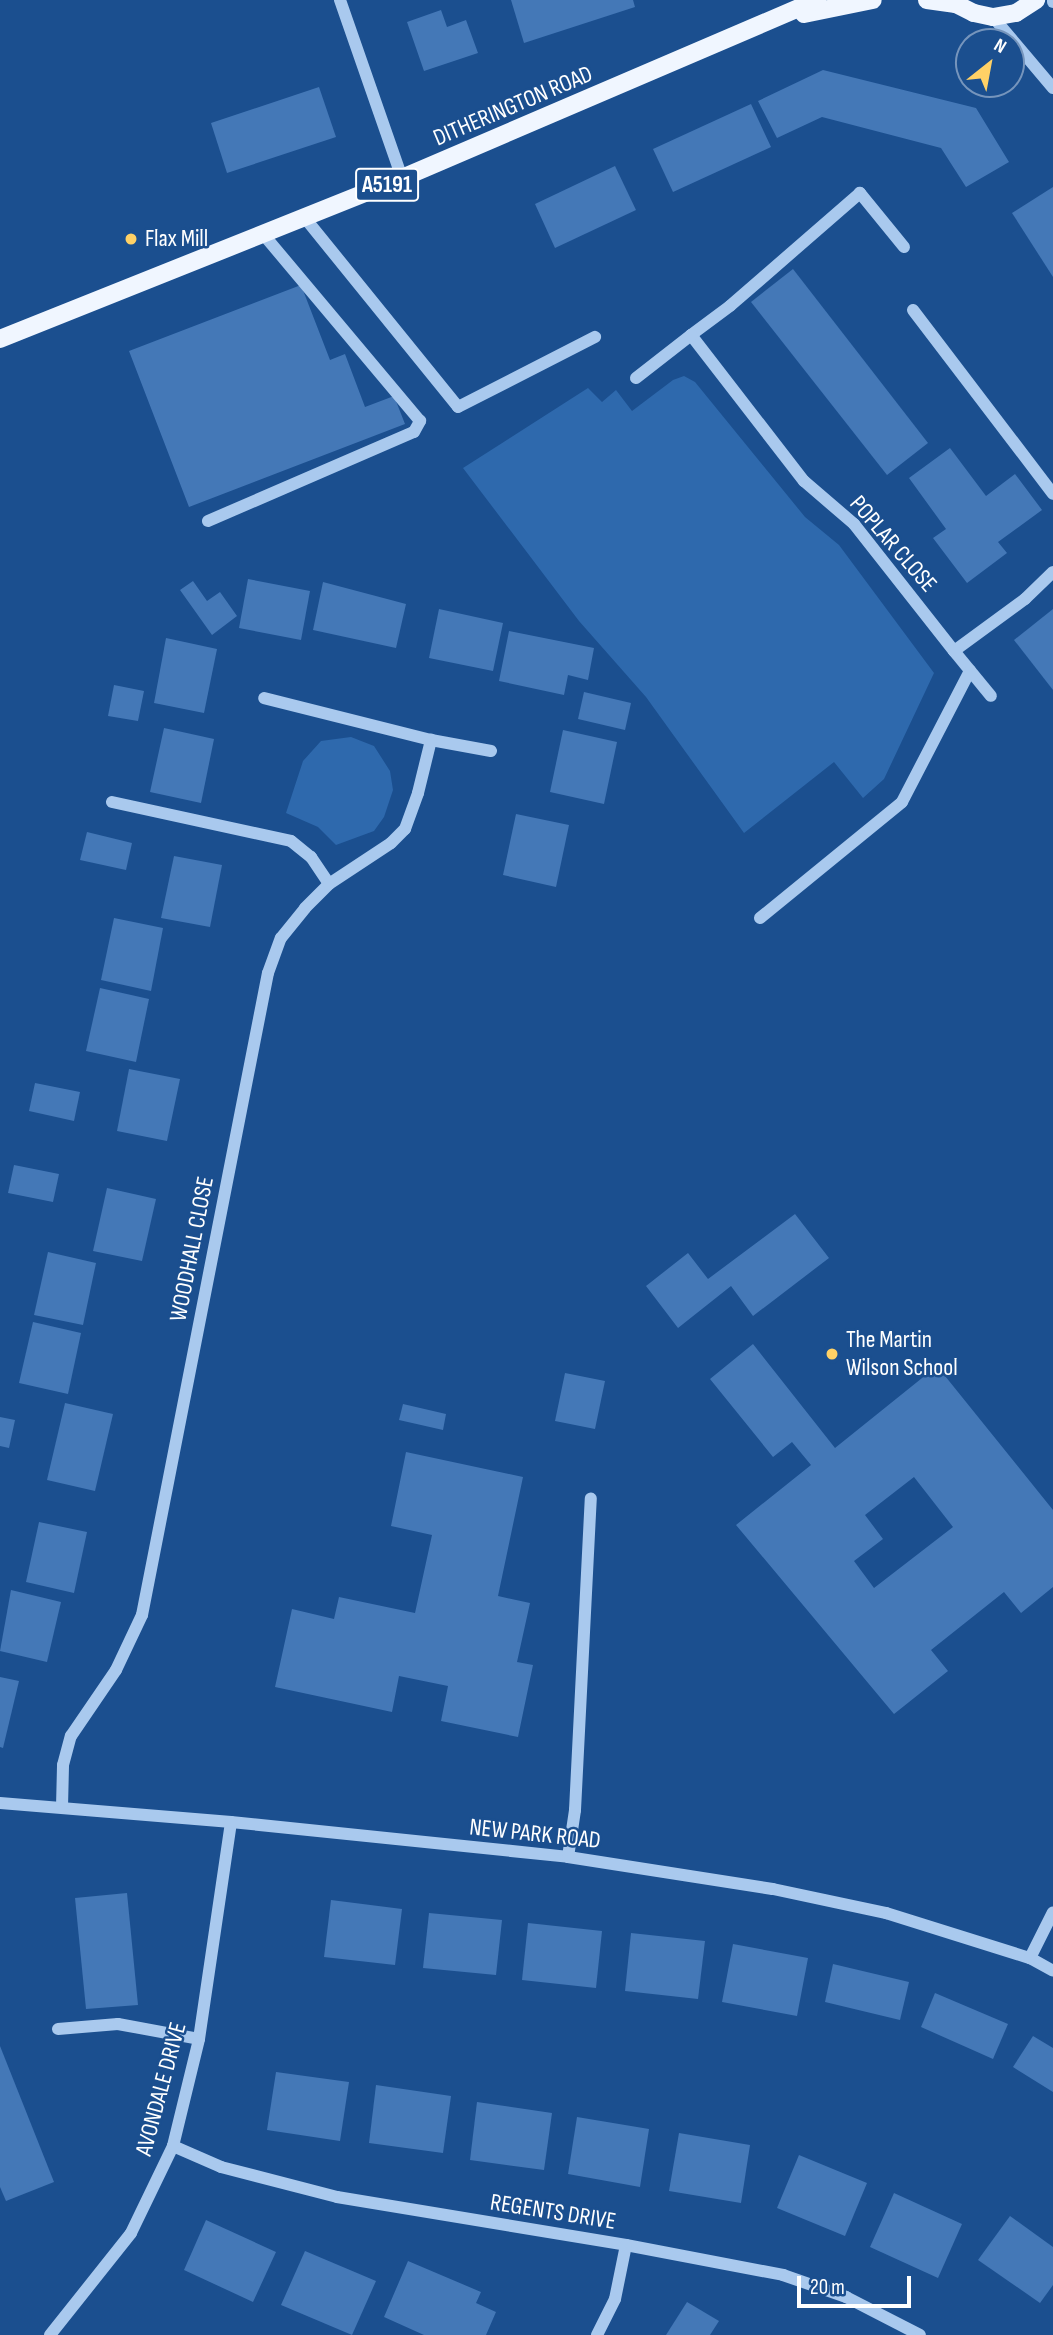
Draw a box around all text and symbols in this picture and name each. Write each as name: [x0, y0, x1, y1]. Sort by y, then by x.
north arrow: [955, 28, 1025, 98]
text: N: [990, 34, 1010, 59]
street label: DITHERINGTON ROAD: [429, 59, 597, 153]
road number: A5191: [354, 166, 420, 204]
place label: Flax Mill: [145, 225, 208, 253]
marker: Flax Mill: [123, 231, 139, 247]
street label: POPLAR CLOSE: [843, 490, 943, 598]
street label: WOODHALL CLOSE: [164, 1174, 220, 1324]
place label: The Martin Wilson School: [846, 1326, 958, 1382]
marker: The Martin Wilson School: [824, 1346, 840, 1362]
street label: NEW PARK ROAD: [468, 1813, 602, 1855]
street label: AVONDALE DRIVE: [129, 2019, 193, 2159]
street label: REGENTS DRIVE: [488, 2188, 618, 2236]
scale bar: [801, 2262, 915, 2306]
text: 20 m: [810, 2275, 845, 2300]

